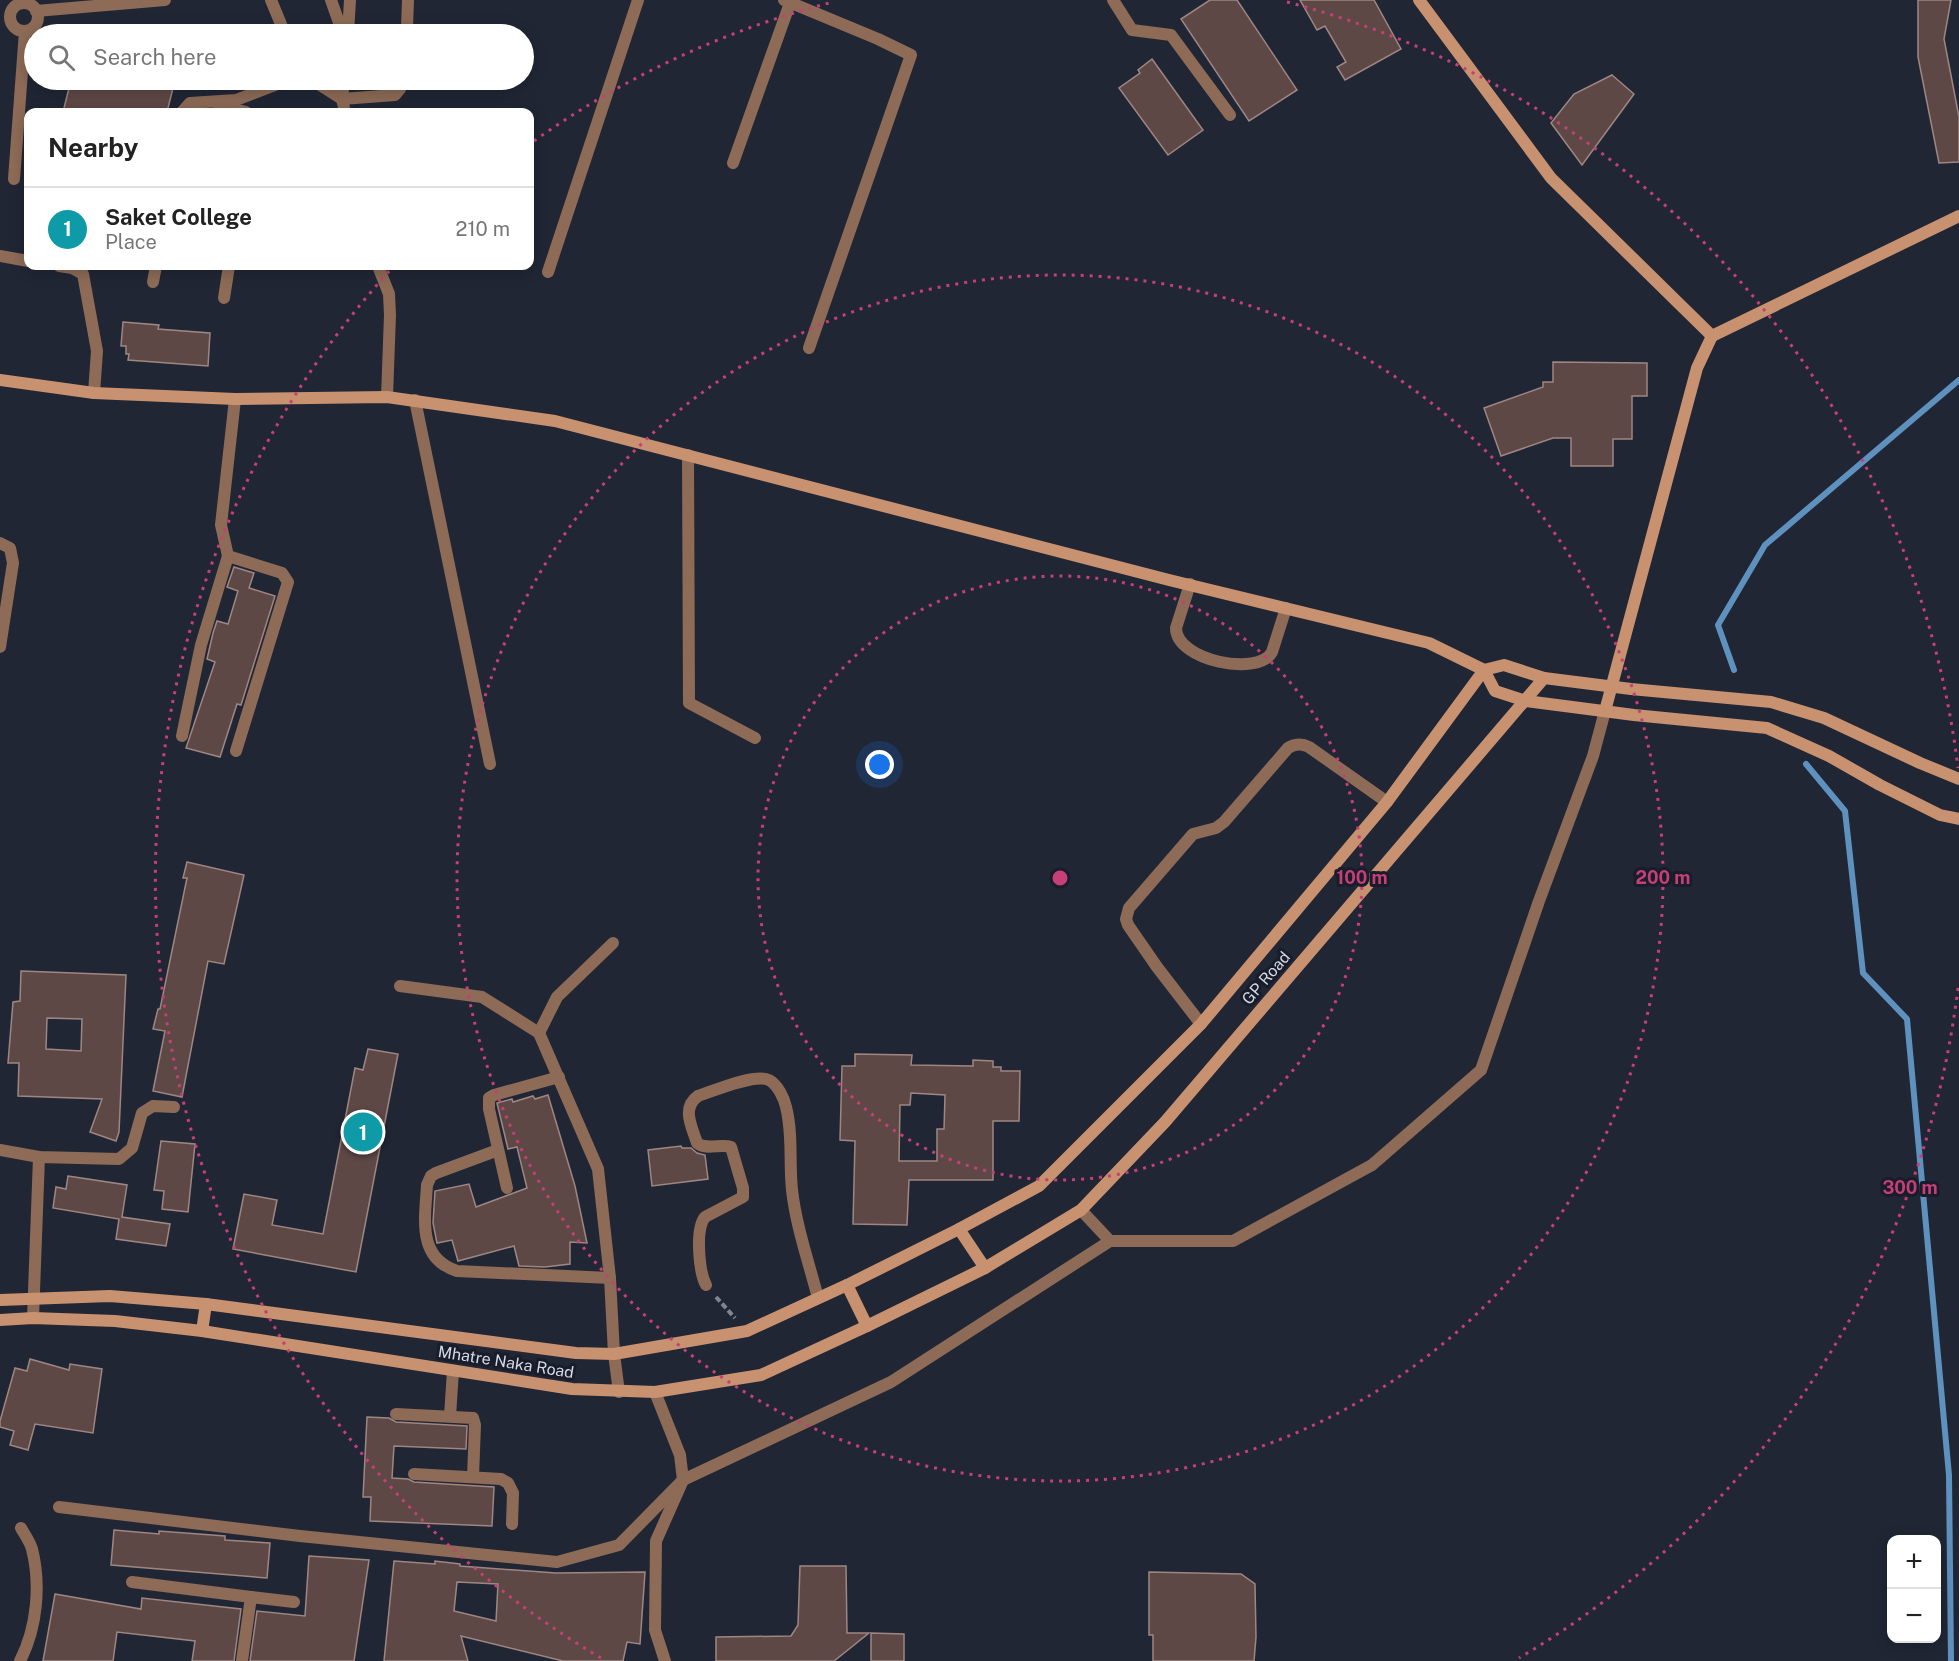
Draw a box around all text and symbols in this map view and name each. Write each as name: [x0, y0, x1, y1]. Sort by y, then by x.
search box: [24, 24, 534, 90]
icon: search: [45, 41, 78, 74]
text: Search here: [93, 44, 217, 70]
text: Nearby: [48, 132, 138, 163]
text: Saket College: [105, 204, 252, 230]
text: 1: [63, 217, 72, 241]
text: 210 m: [456, 217, 510, 241]
text: Place: [105, 230, 157, 254]
your location: [865, 750, 894, 779]
text: 100 m: [1336, 867, 1388, 888]
text: 200 m: [1636, 867, 1690, 888]
centre of rings: [1050, 868, 1070, 888]
street label: GP Road: [1238, 948, 1294, 1008]
pin: 1: [344, 1110, 382, 1154]
text: 300 m: [1882, 1177, 1938, 1198]
street label: Mhatre Naka Road: [437, 1342, 575, 1382]
map controls: [1887, 1535, 1941, 1643]
button: +: [1887, 1535, 1941, 1589]
button: −: [1887, 1589, 1941, 1643]

